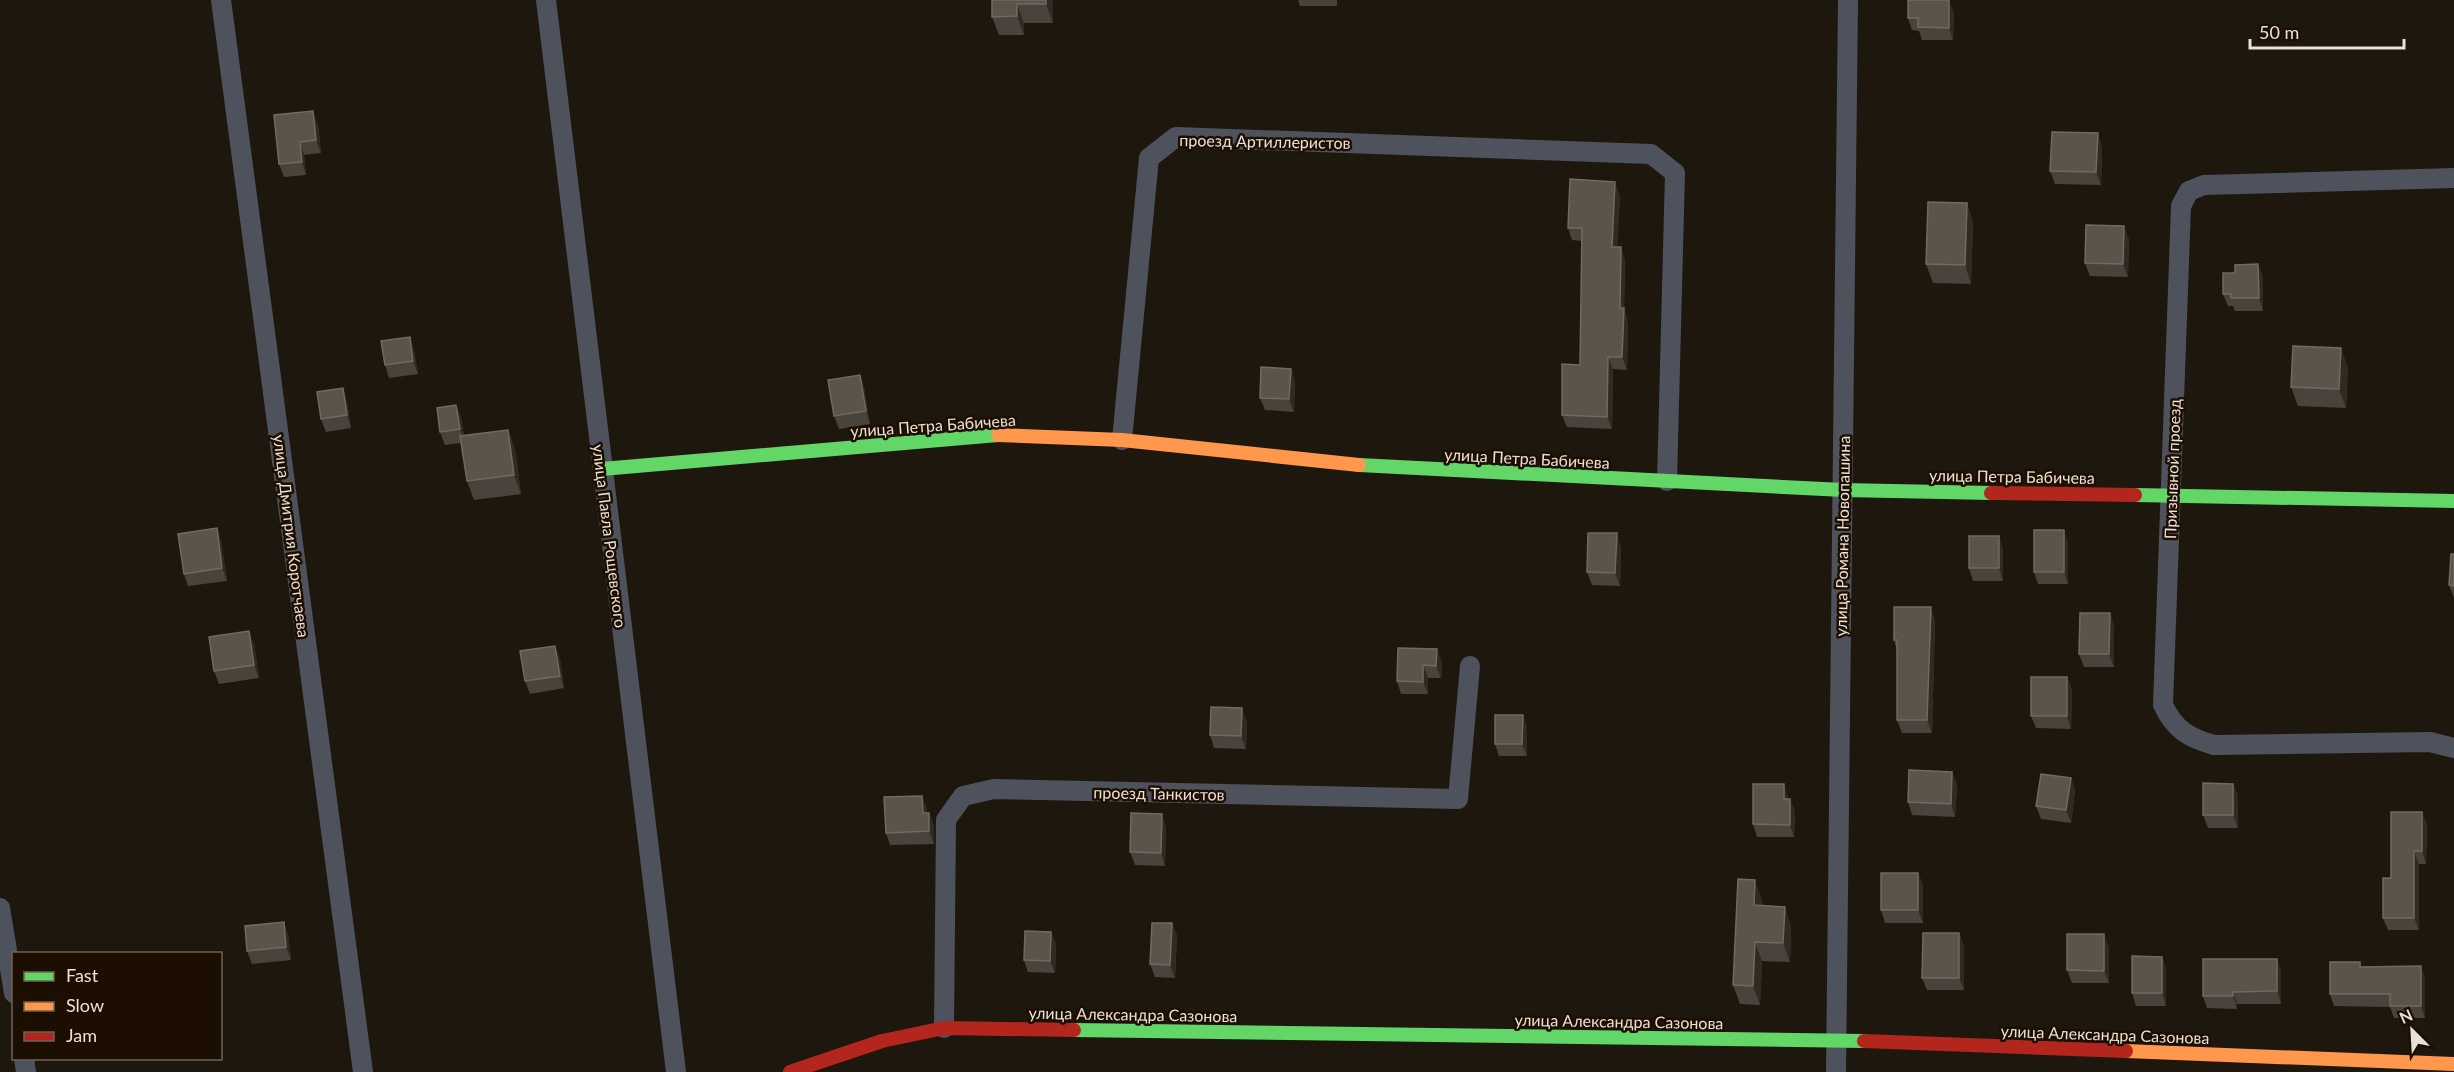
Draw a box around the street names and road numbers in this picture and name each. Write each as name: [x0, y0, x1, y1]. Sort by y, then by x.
street label: проезд Артиллеристов: [1179, 130, 1351, 152]
street label: Призывной проезд: [2160, 398, 2184, 539]
street label: улица Петра Бабичева: [850, 410, 1016, 440]
street label: улица Дмитрия Коротчаева: [270, 433, 314, 639]
street label: улица Романа Новопашина: [1831, 435, 1853, 637]
street label: улица Павла Рощевского: [589, 443, 631, 629]
street label: улица Петра Бабичева: [1444, 444, 1610, 472]
street label: улица Петра Бабичева: [1929, 465, 2095, 487]
street label: проезд Танкистов: [1093, 782, 1225, 804]
street label: улица Александра Сазонова: [1028, 1003, 1238, 1025]
street label: улица Александра Сазонова: [1514, 1010, 1724, 1032]
street label: улица Александра Сазонова: [2000, 1021, 2210, 1047]

